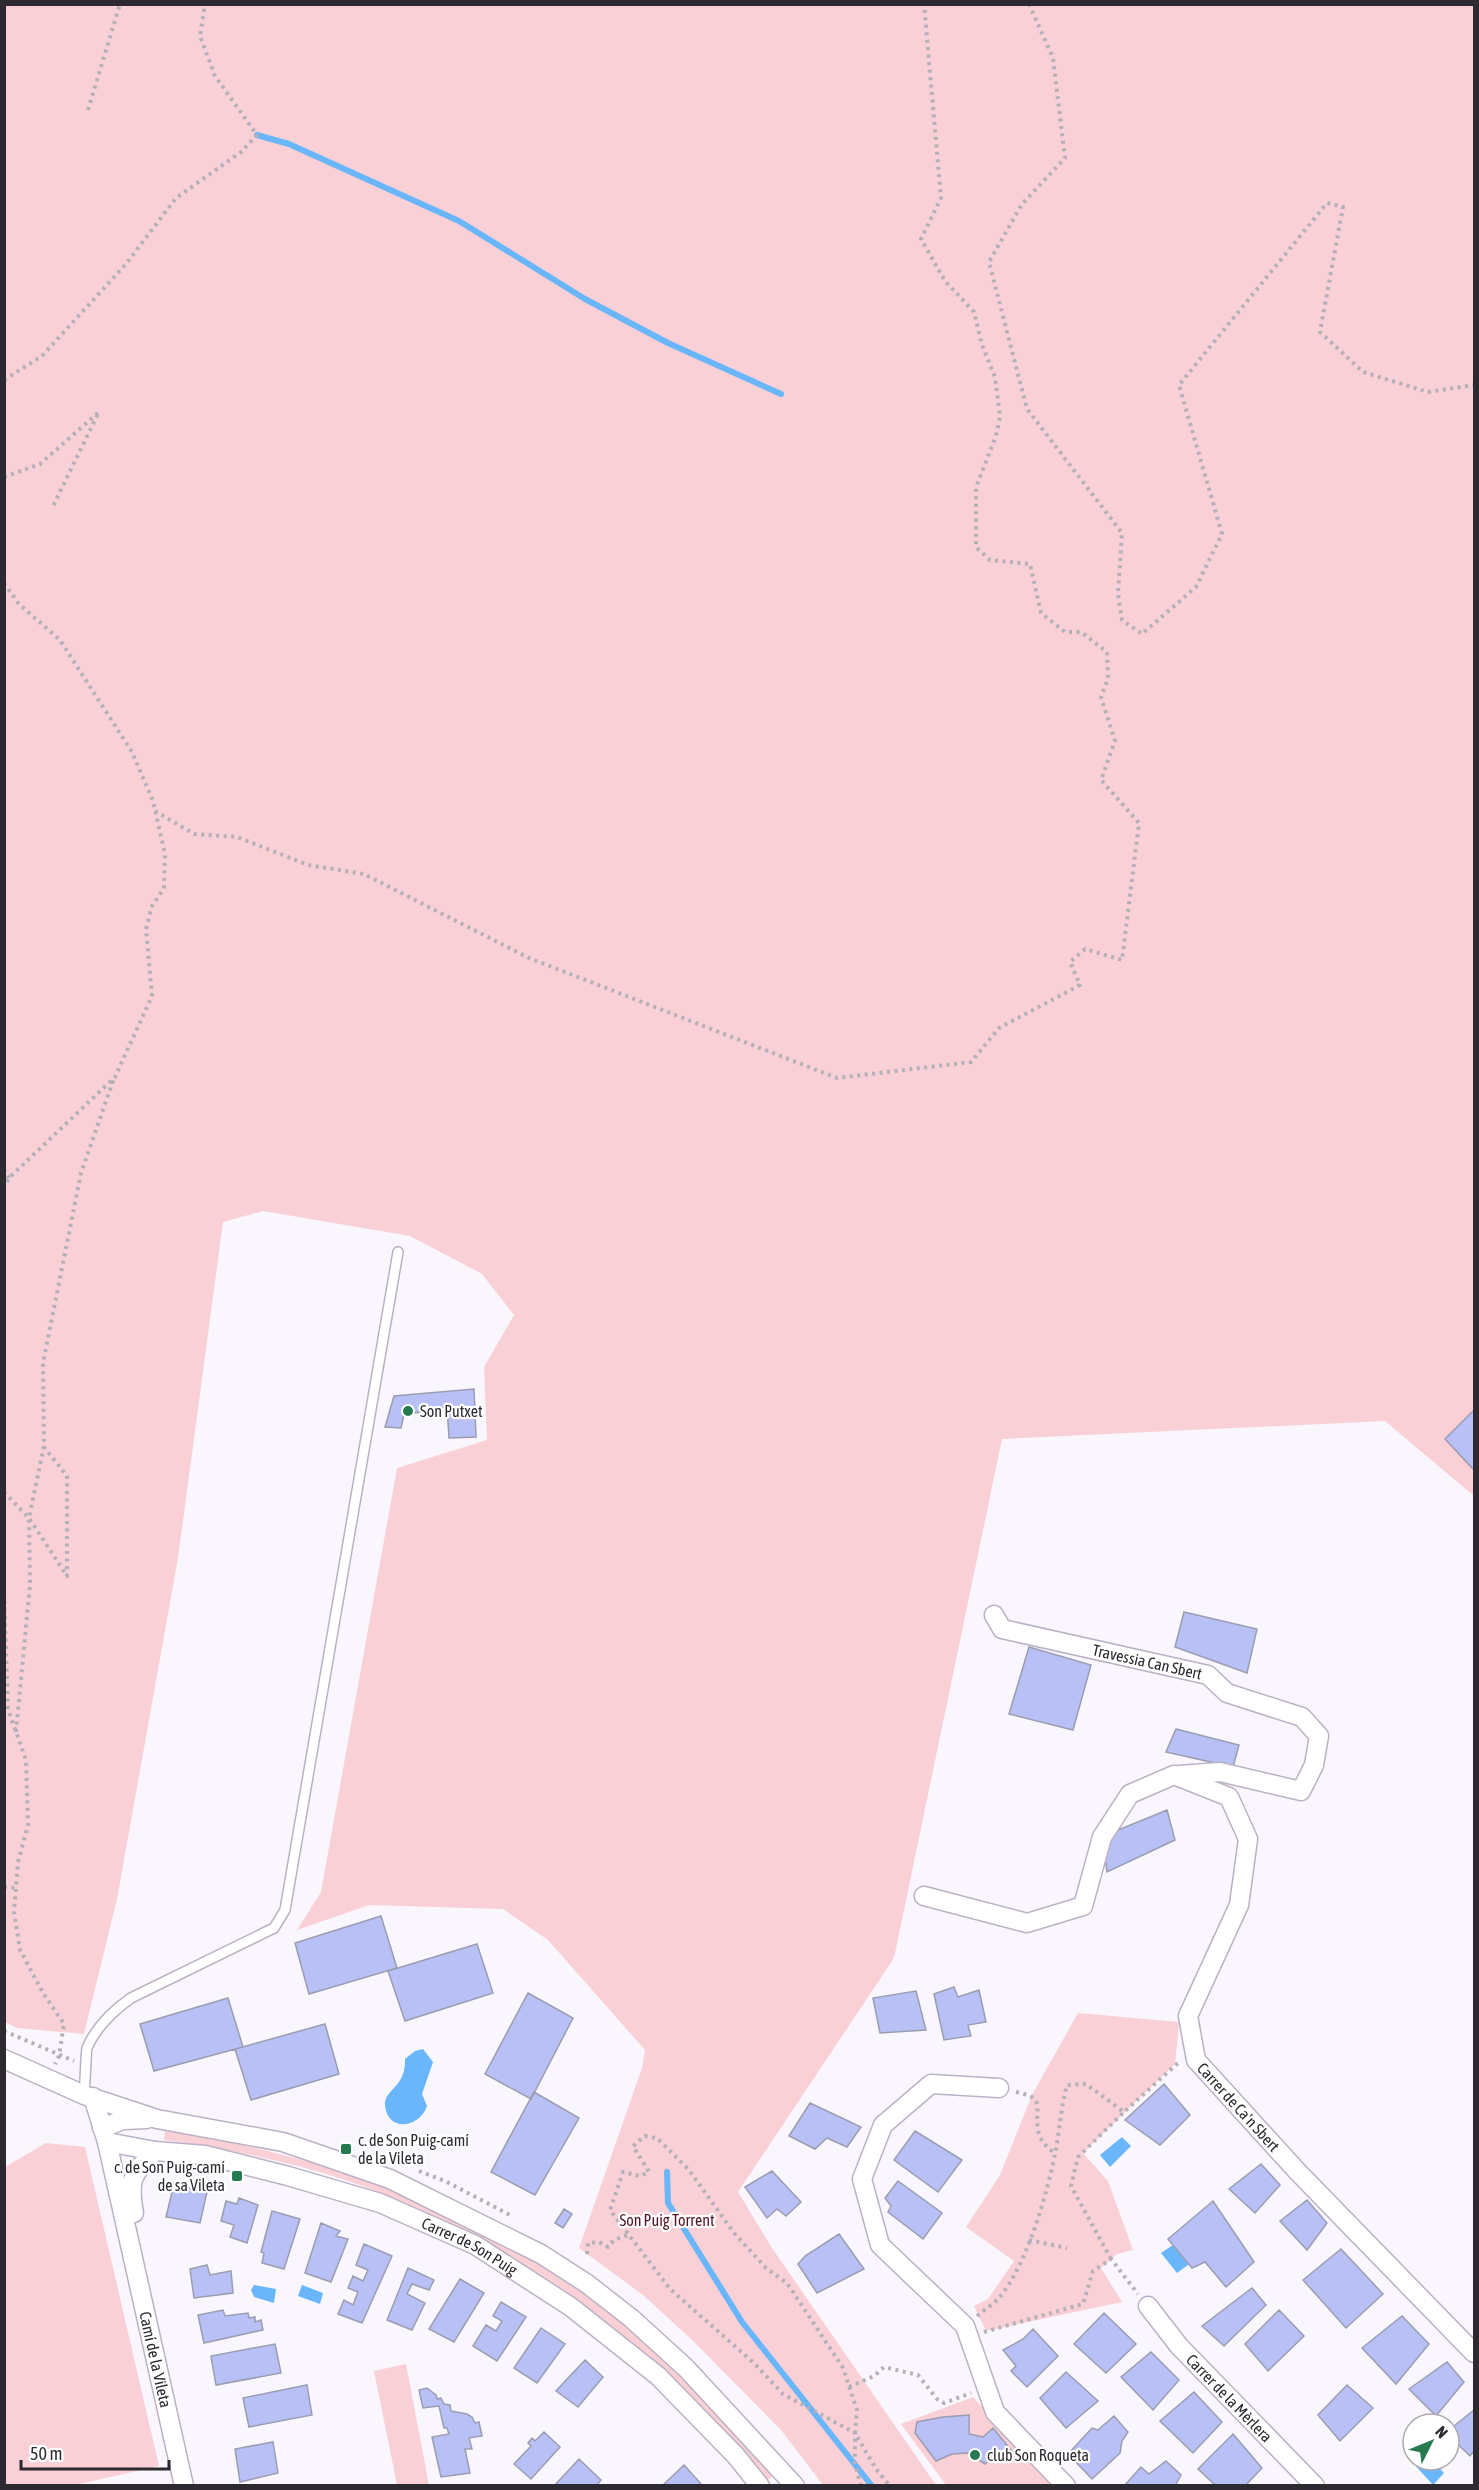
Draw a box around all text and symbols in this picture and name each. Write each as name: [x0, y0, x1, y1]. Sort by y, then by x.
place label: Son Putxet: [420, 1402, 483, 1420]
marker: Son Putxet: [401, 1404, 415, 1418]
street label: Travessia Can Sbert: [1091, 1640, 1204, 1682]
street label: Carrer de Ca'n Sbert: [1194, 2059, 1284, 2155]
place label: c. de Son Puig-camí de la Vileta: [358, 2131, 469, 2167]
marker: c. de Son Puig-camí de la Vileta: [339, 2142, 353, 2156]
place label: c. de Son Puig-camí de sa Vileta: [114, 2158, 225, 2194]
marker: c. de Son Puig-camí de sa Vileta: [230, 2169, 244, 2183]
park label: Son Puig Torrent: [619, 2211, 715, 2230]
street label: Carrer de Son Puig: [419, 2214, 521, 2280]
street label: Camí de la Vileta: [136, 2310, 175, 2409]
street label: Carrer de la Mèrlera: [1183, 2350, 1276, 2446]
north arrow: [1401, 2412, 1461, 2472]
text: N: [1432, 2422, 1452, 2441]
scale bar: [21, 2433, 170, 2471]
text: 50 m: [30, 2443, 62, 2464]
place label: club Son Roqueta: [987, 2446, 1089, 2465]
marker: club Son Roqueta: [968, 2448, 982, 2462]

